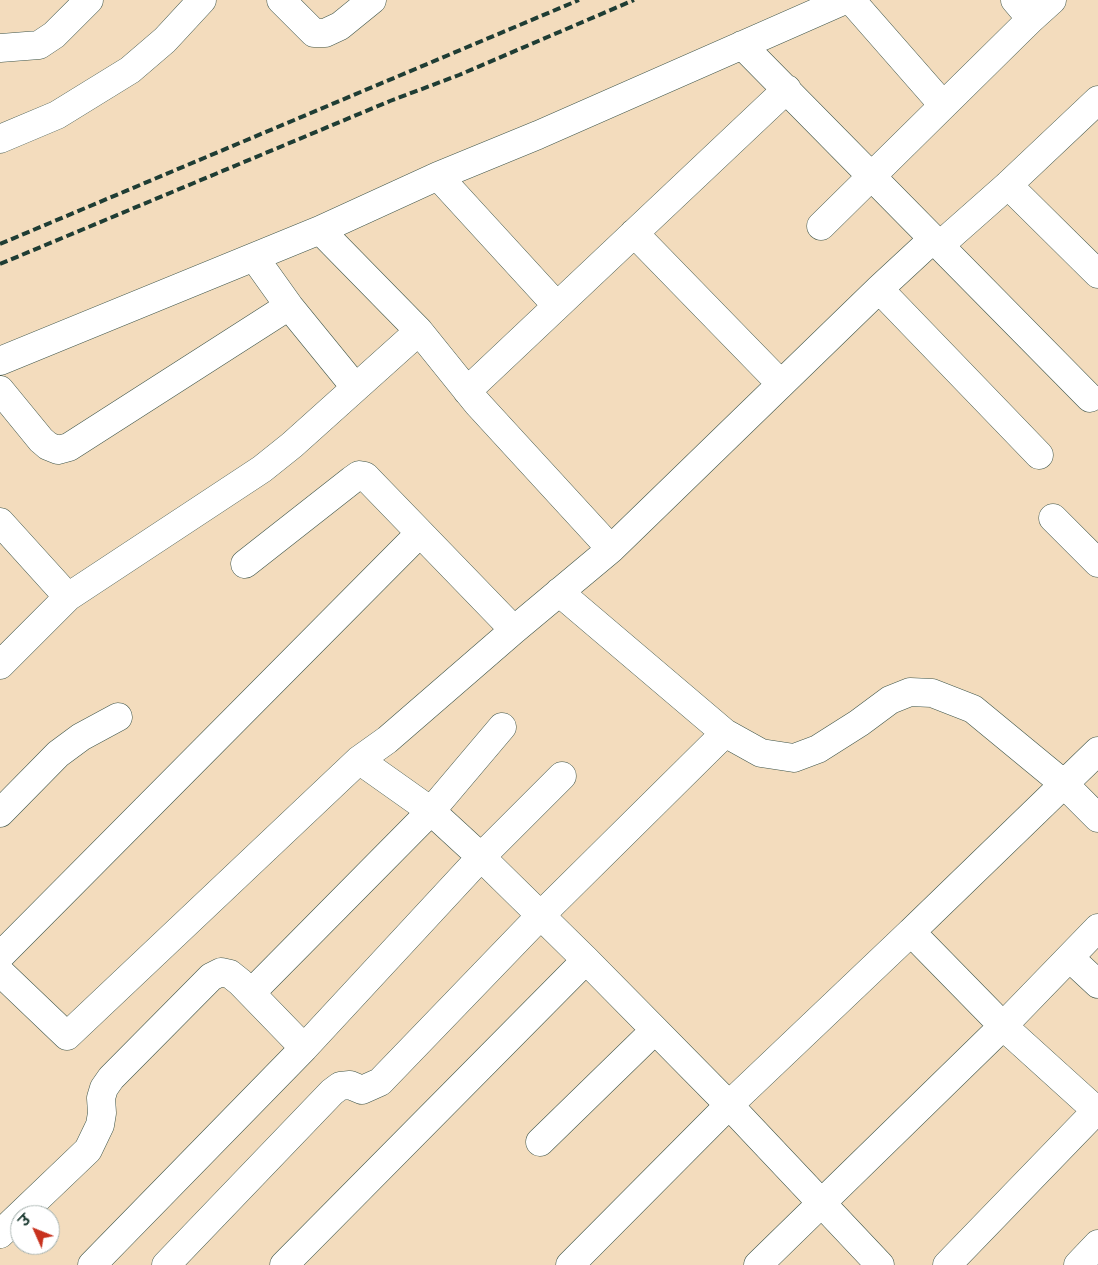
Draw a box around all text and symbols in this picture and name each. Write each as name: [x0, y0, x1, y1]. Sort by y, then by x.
north arrow: [10, 1205, 60, 1255]
text: उ: [15, 1211, 35, 1230]

